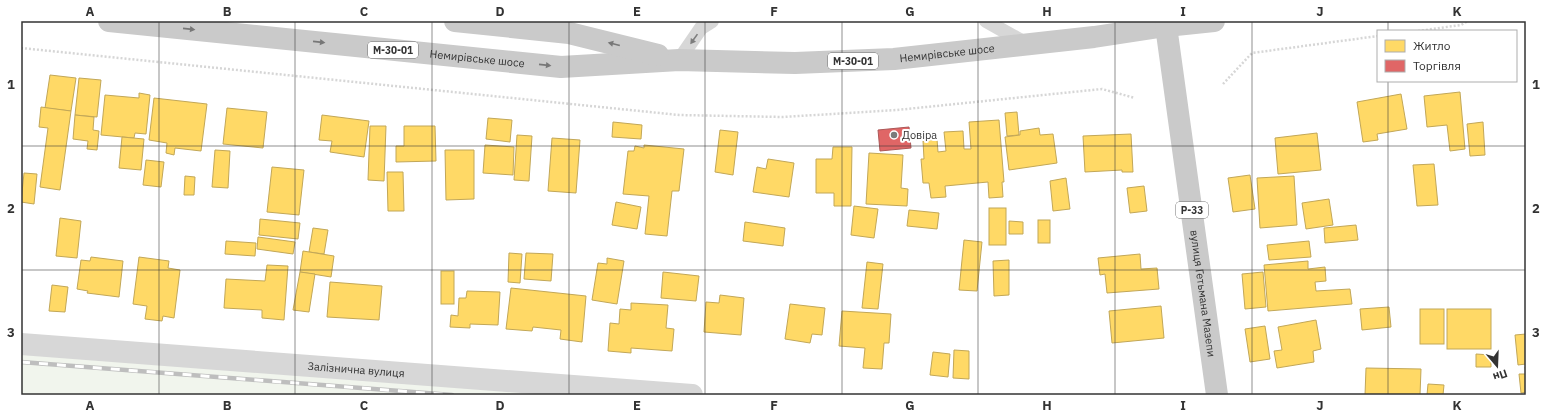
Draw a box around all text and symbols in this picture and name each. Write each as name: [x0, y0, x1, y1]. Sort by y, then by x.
text: A: [86, 3, 95, 20]
text: B: [223, 3, 232, 20]
text: C: [360, 3, 369, 20]
text: D: [495, 3, 505, 20]
text: E: [633, 3, 641, 20]
text: F: [770, 3, 778, 20]
text: G: [905, 3, 915, 20]
text: H: [1042, 3, 1052, 20]
text: I: [1180, 3, 1186, 20]
text: J: [1316, 3, 1324, 20]
text: K: [1452, 3, 1462, 20]
one-way arrow: [183, 26, 195, 32]
legend: [1377, 30, 1517, 82]
one-way arrow: [690, 33, 698, 44]
text: Житло: [1413, 38, 1451, 53]
one-way arrow: [313, 39, 325, 46]
one-way arrow: [607, 40, 620, 46]
street label: Немирівське шосе: [899, 41, 995, 65]
road number: М-30-01: [368, 42, 418, 58]
street label: Немирівське шосе: [429, 47, 525, 70]
road number: М-30-01: [828, 53, 878, 69]
text: Торгівля: [1413, 58, 1461, 73]
one-way arrow: [539, 62, 551, 69]
text: 1: [7, 76, 15, 93]
text: 1: [1532, 76, 1540, 93]
place label: Довіра: [902, 128, 937, 142]
marker: Довіра: [889, 130, 899, 140]
text: 2: [7, 200, 15, 217]
text: 2: [1532, 200, 1540, 217]
road number: Р-33: [1176, 202, 1208, 218]
street label: вулиця Гетьмана Мазепи: [1187, 229, 1219, 358]
text: 3: [7, 324, 15, 341]
text: 3: [1532, 324, 1540, 341]
north arrow: [1477, 346, 1517, 386]
street label: Залізнична вулиця: [307, 359, 405, 380]
text: Пн: [1491, 366, 1509, 384]
text: A: [86, 397, 95, 414]
text: B: [223, 397, 232, 414]
text: C: [360, 397, 369, 414]
text: D: [495, 397, 505, 414]
text: E: [633, 397, 641, 414]
text: F: [770, 397, 778, 414]
text: G: [905, 397, 915, 414]
text: H: [1042, 397, 1052, 414]
text: I: [1180, 397, 1186, 414]
text: J: [1316, 397, 1324, 414]
text: K: [1452, 397, 1462, 414]

